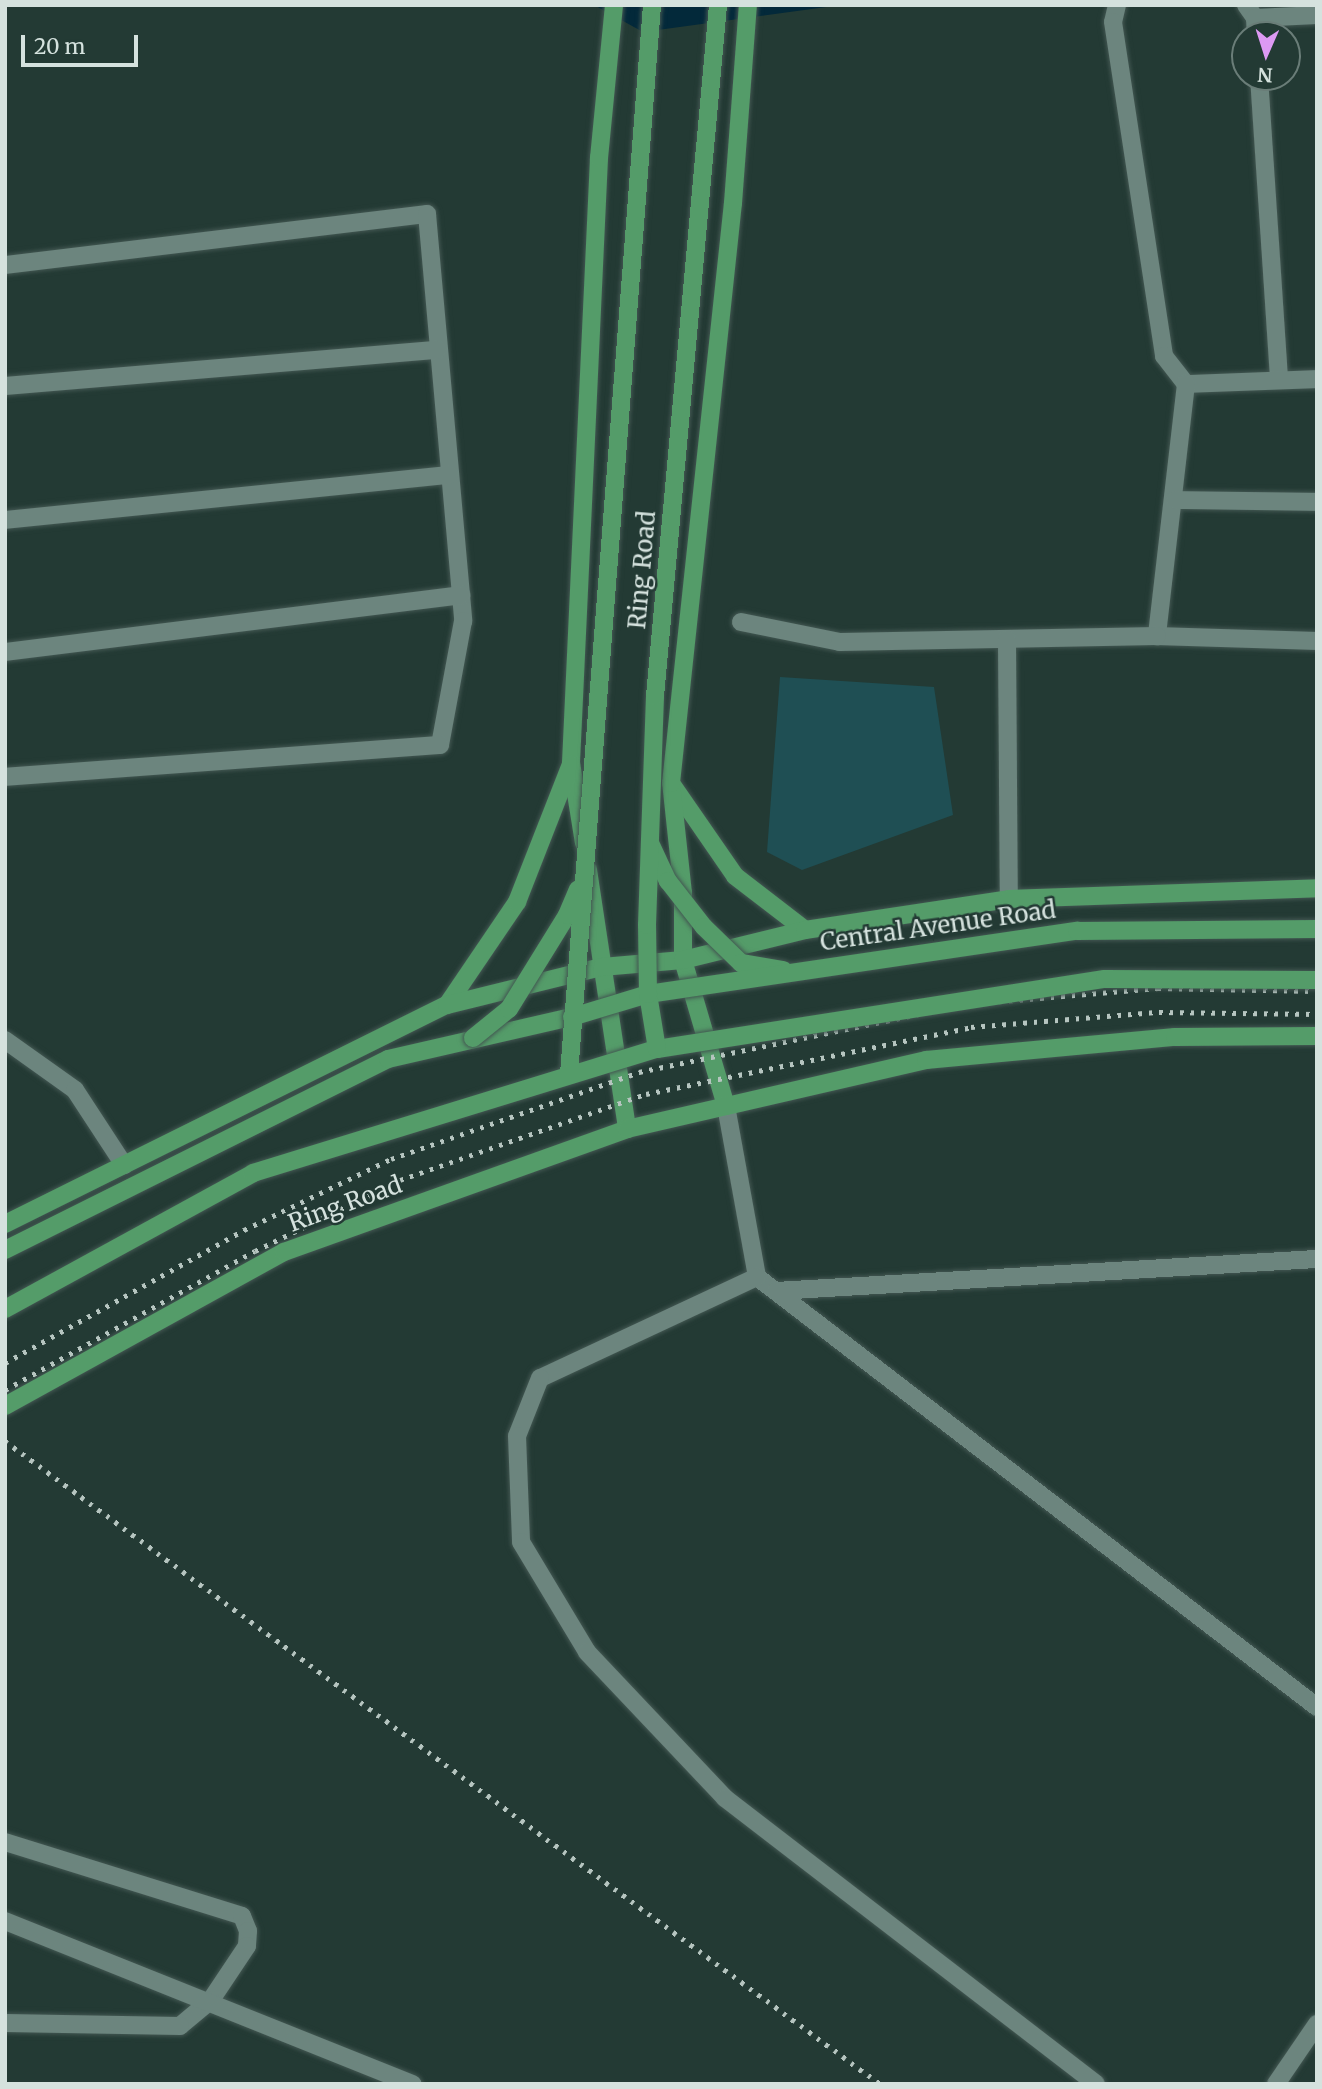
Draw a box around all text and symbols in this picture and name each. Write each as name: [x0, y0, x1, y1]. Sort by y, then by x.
scale bar: [24, 21, 142, 65]
north arrow: [1231, 21, 1301, 91]
text: 20 m: [34, 33, 85, 60]
text: N: [1257, 63, 1273, 87]
street label: Ring Road: [622, 510, 662, 630]
street label: Central Avenue Road: [818, 895, 1058, 957]
street label: Ring Road: [284, 1170, 406, 1238]

